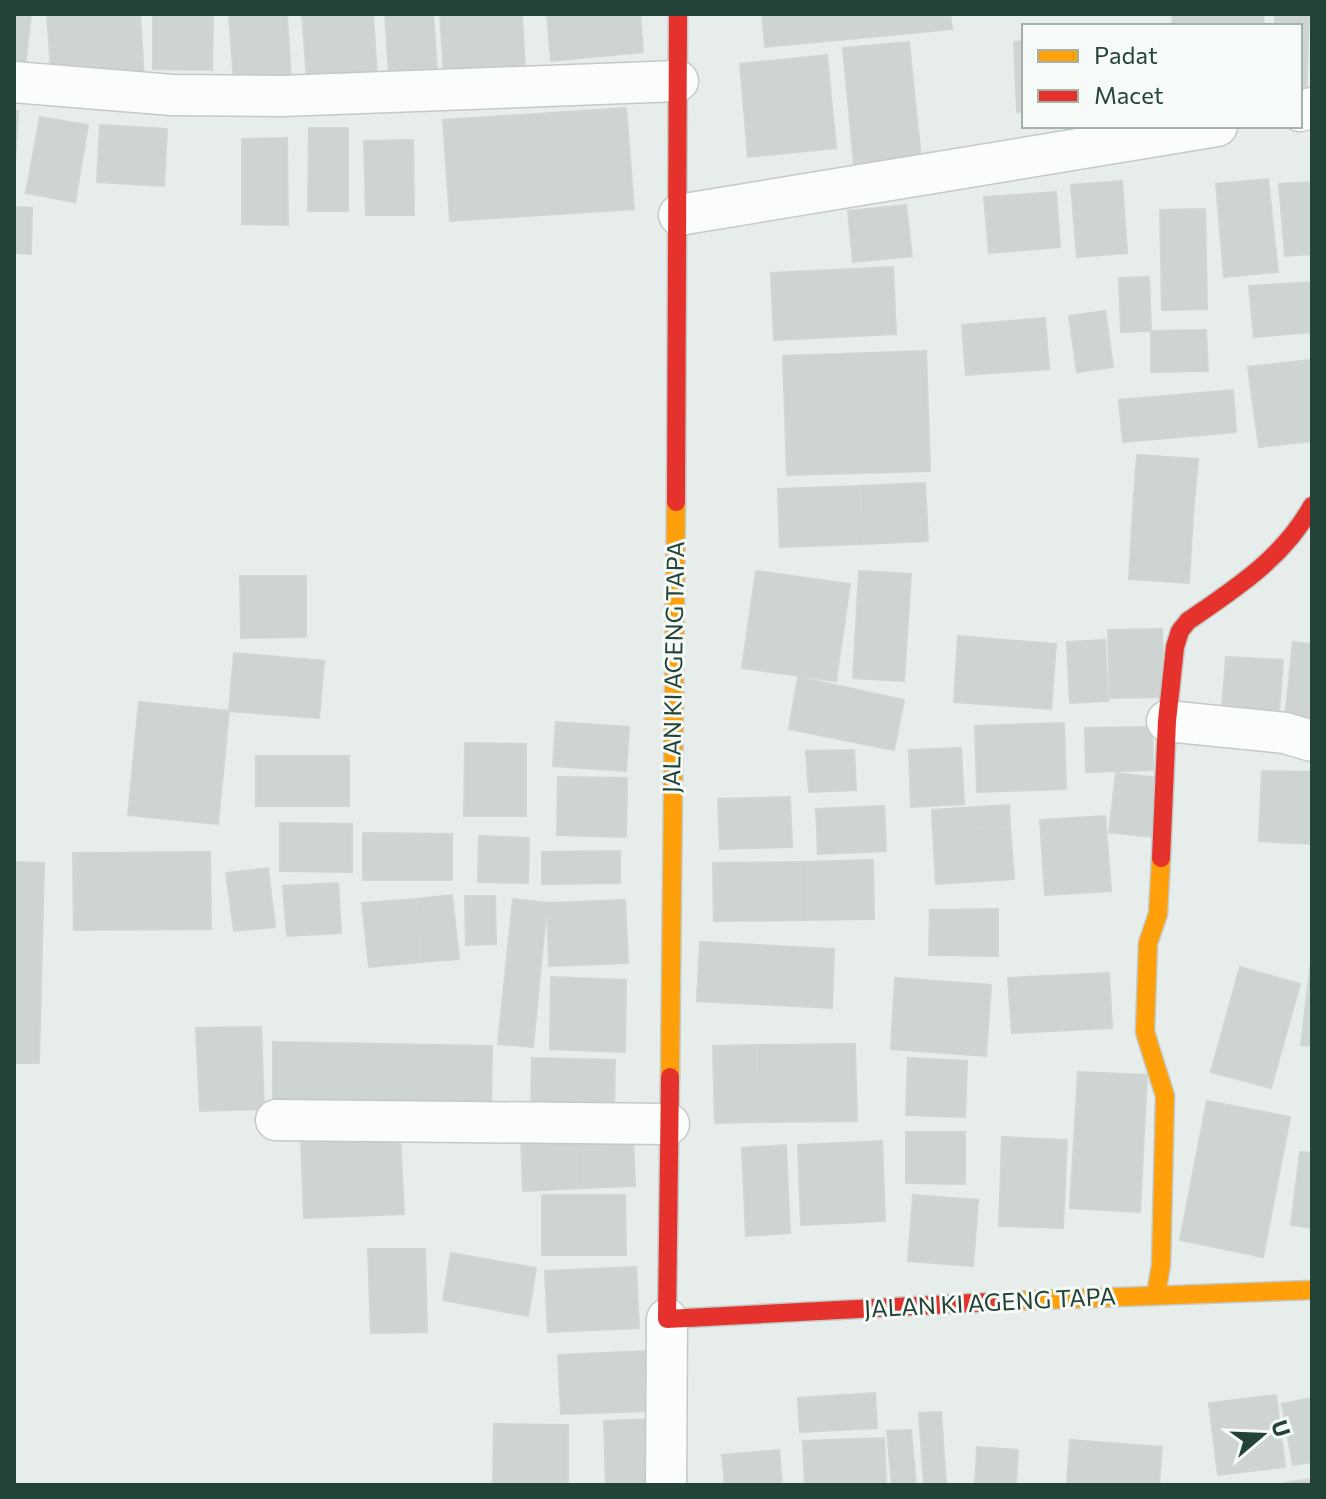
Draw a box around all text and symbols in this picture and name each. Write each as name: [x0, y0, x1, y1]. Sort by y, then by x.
legend: [1022, 24, 1302, 128]
text: Padat: [1094, 40, 1158, 69]
text: Macet: [1094, 80, 1164, 109]
street label: JALAN KI AGENG TAPA: [656, 541, 689, 793]
street label: JALAN KI AGENG TAPA: [863, 1280, 1117, 1323]
north arrow: [1222, 1395, 1302, 1475]
text: U: [1266, 1416, 1297, 1440]

